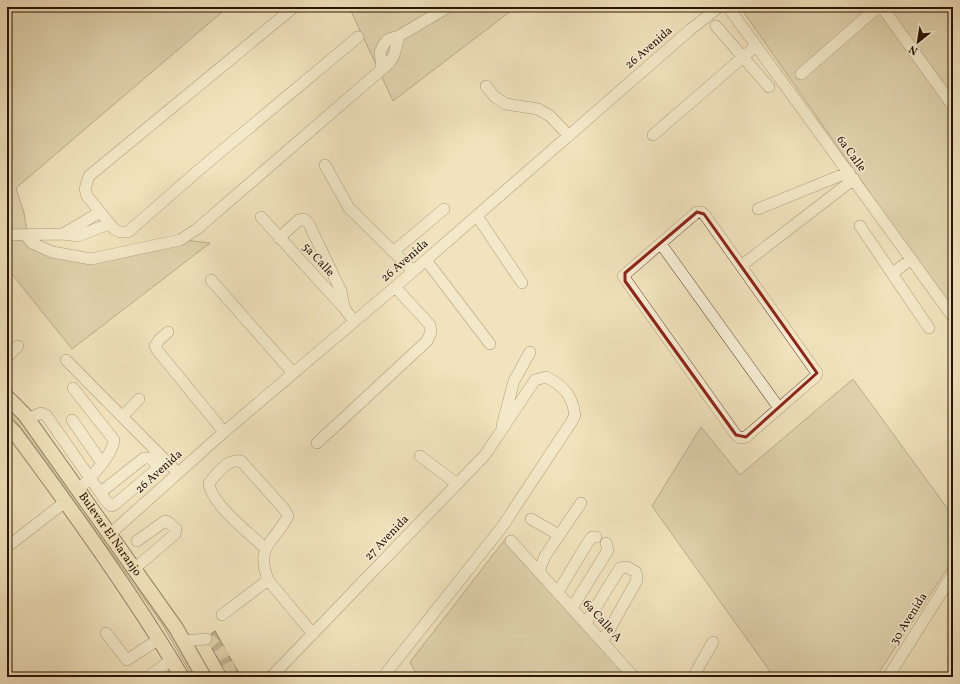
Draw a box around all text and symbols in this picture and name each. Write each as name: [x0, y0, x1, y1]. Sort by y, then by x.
north arrow: [898, 22, 938, 62]
street label: 26 Avenida: [622, 23, 676, 73]
text: N: [907, 41, 921, 58]
street label: 6a Calle: [832, 133, 870, 176]
street label: 26 Avenida: [378, 236, 432, 286]
street label: 5a Calle: [298, 240, 338, 281]
street label: 26 Avenida: [132, 447, 186, 497]
street label: Bulevar El Naranjo: [75, 489, 145, 580]
street label: 27 Avenida: [361, 512, 413, 564]
street label: 30 Avenida: [887, 590, 931, 648]
street label: 6a Calle A: [579, 596, 626, 646]

